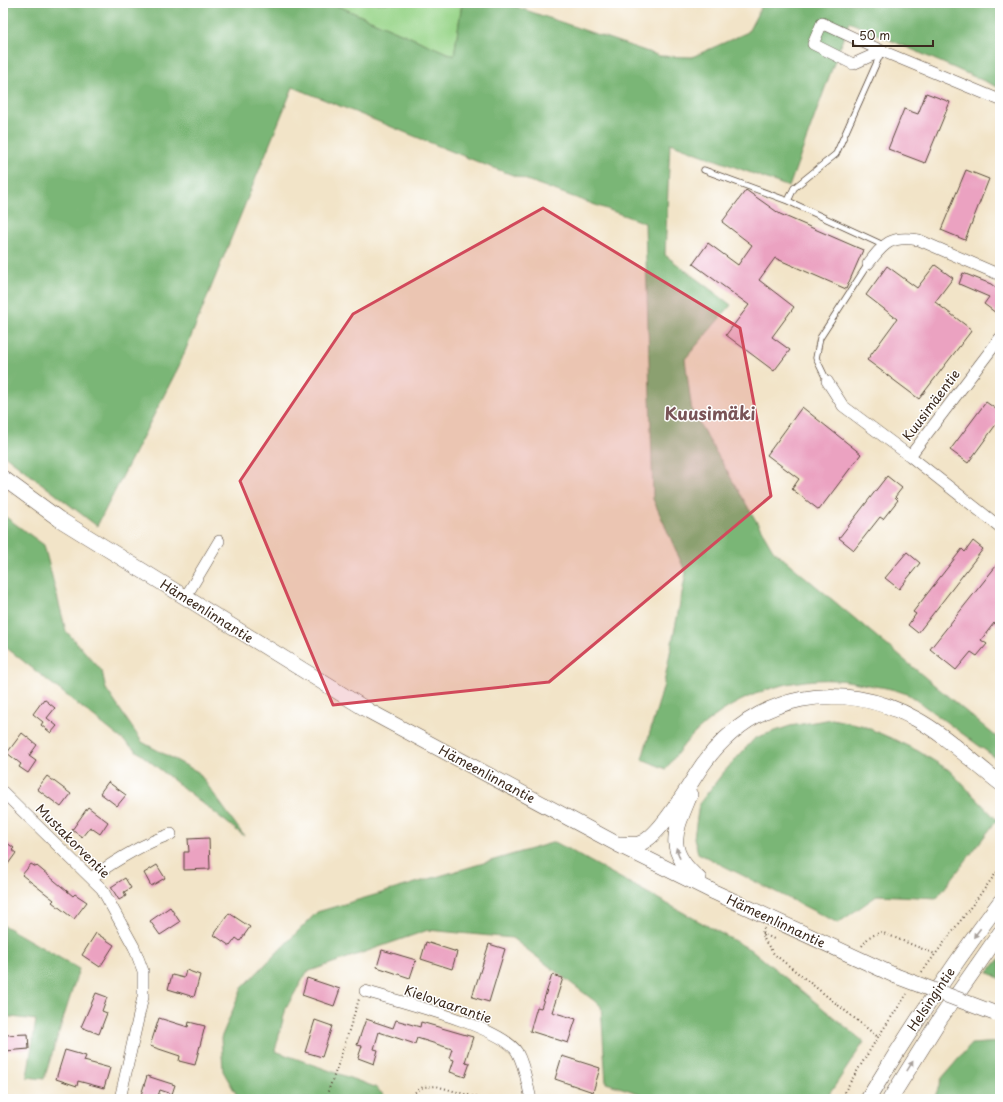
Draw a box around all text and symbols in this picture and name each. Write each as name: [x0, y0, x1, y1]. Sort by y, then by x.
scale bar: [853, 22, 933, 48]
text: 50 m: [859, 26, 890, 44]
street label: Kuusimäentie: [897, 365, 964, 445]
district label: Kuusimäki: [665, 400, 756, 426]
street label: Hämeenlinnantie: [157, 574, 258, 647]
street label: Hämeenlinnantie: [436, 740, 539, 807]
street label: Mustakorventie: [32, 799, 115, 882]
one-way arrow: [675, 847, 681, 859]
street label: Hämeenlinnantie: [724, 889, 829, 952]
one-way arrow: [972, 928, 981, 939]
street label: Helsingintie: [902, 963, 959, 1034]
street label: Kielovaarantie: [402, 980, 494, 1027]
one-way arrow: [907, 1060, 914, 1072]

